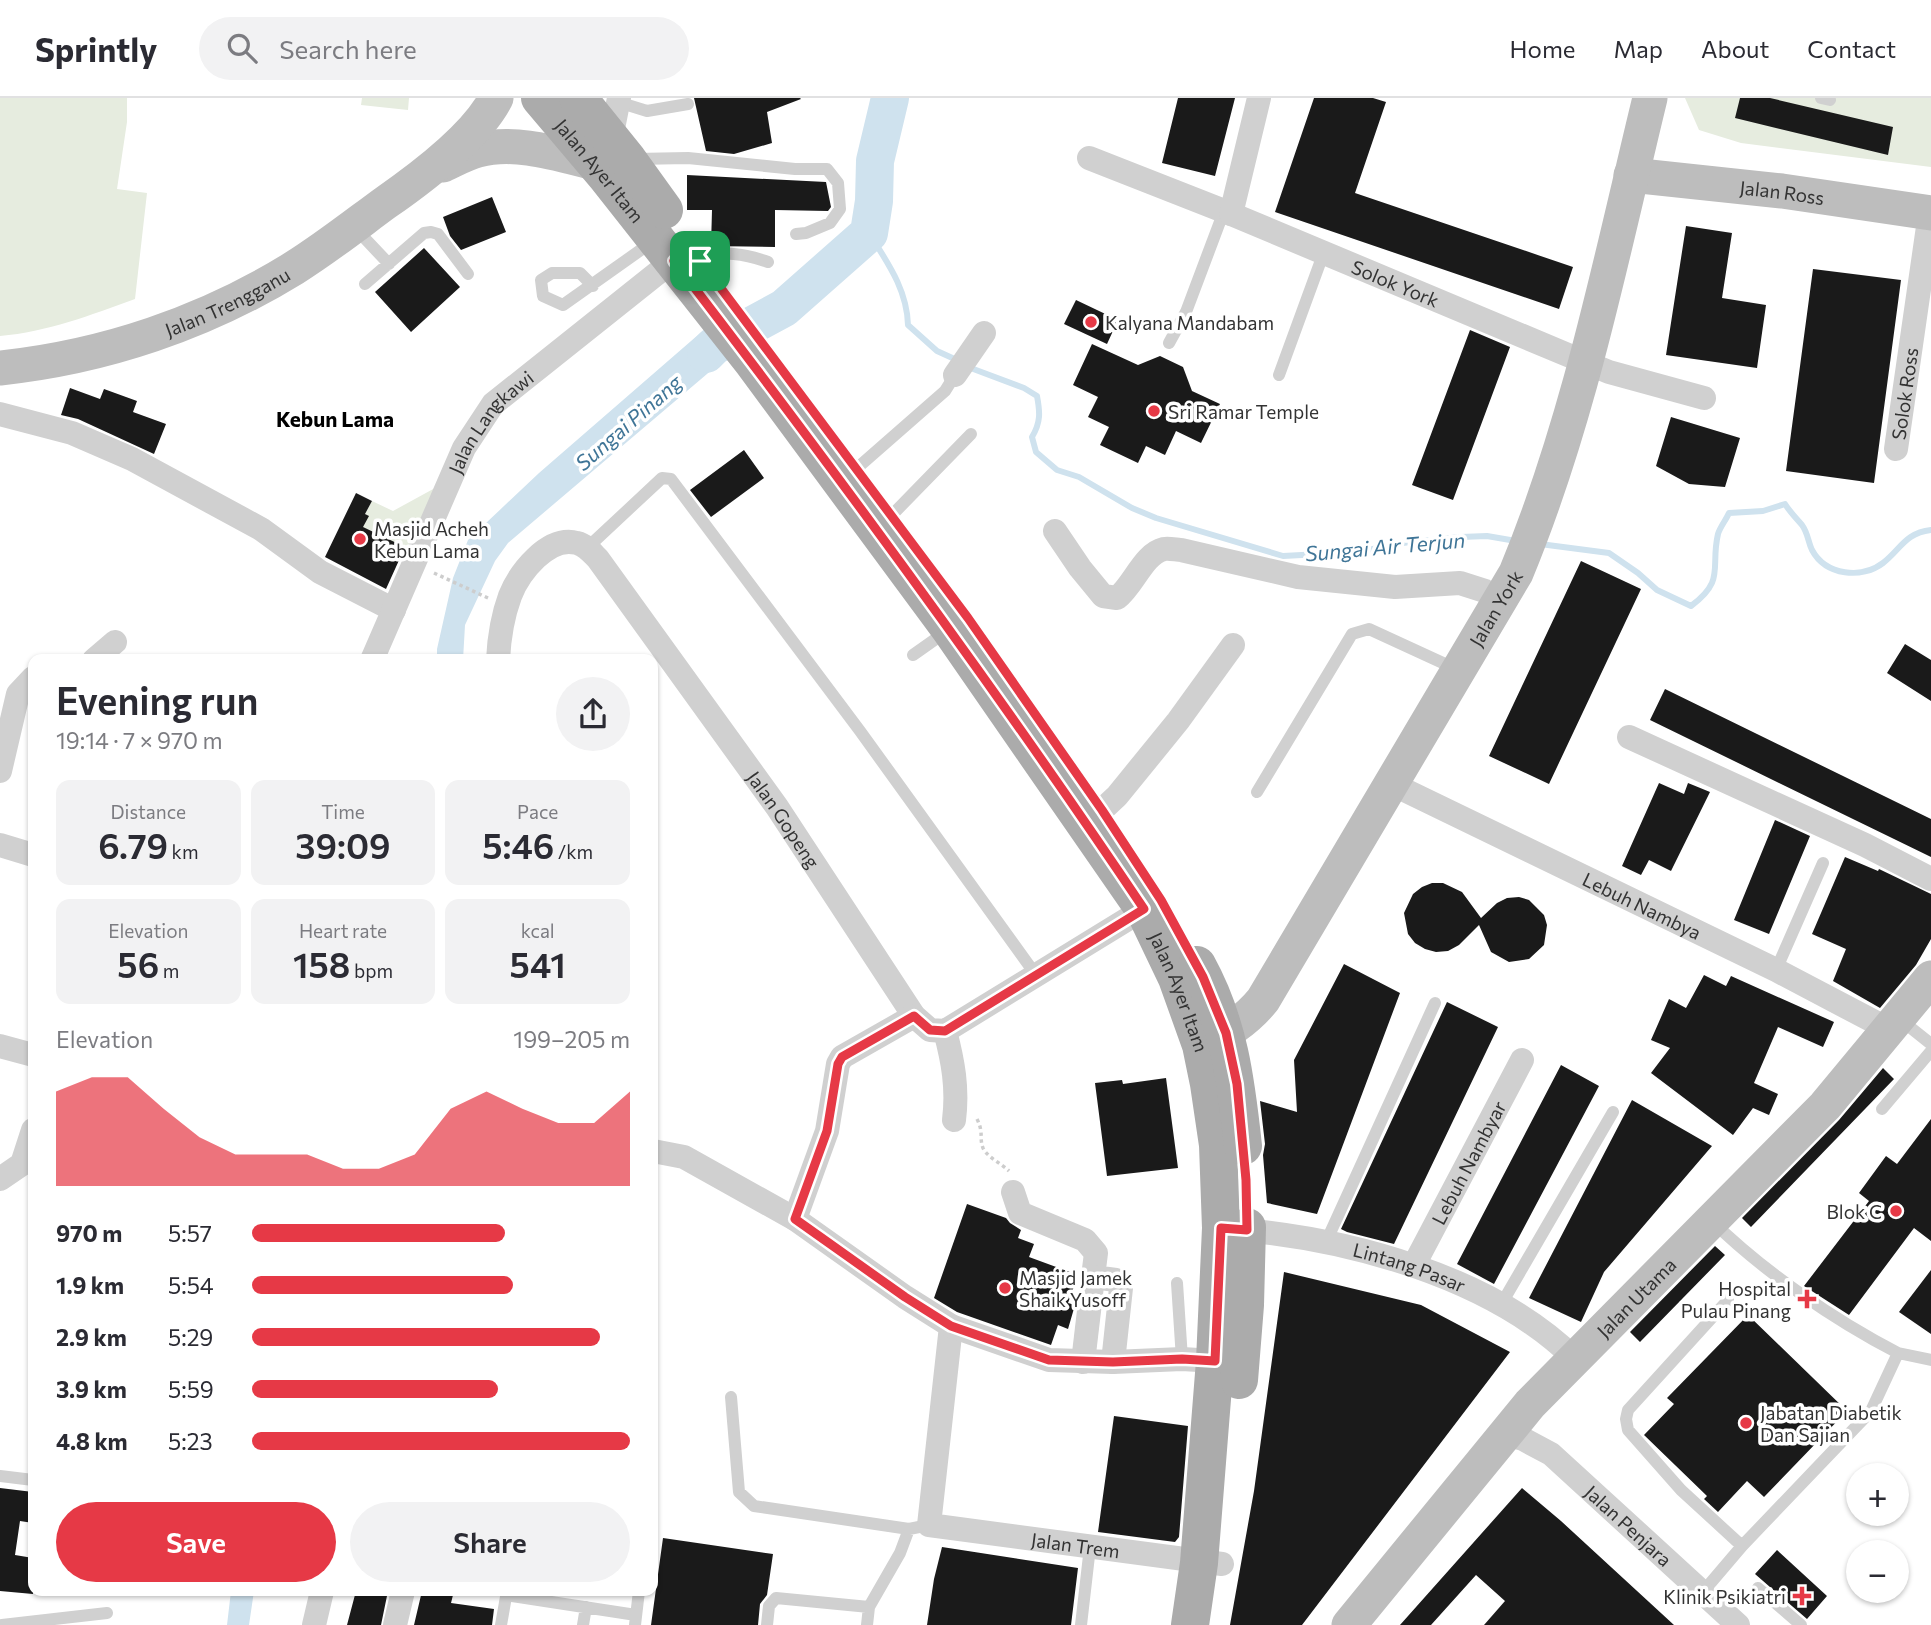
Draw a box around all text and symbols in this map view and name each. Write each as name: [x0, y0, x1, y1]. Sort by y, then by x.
search box: [199, 17, 689, 80]
text: Sprintly: [35, 28, 157, 69]
icon: search: [223, 29, 261, 67]
text: Search here: [279, 33, 417, 64]
text: Home: [1510, 34, 1576, 63]
text: Map: [1614, 34, 1663, 63]
text: About: [1701, 34, 1769, 63]
text: Contact: [1807, 34, 1896, 63]
street label: Jalan Ayer Itam: [551, 114, 649, 227]
street label: Jalan Ross: [1739, 175, 1826, 209]
pin: [670, 231, 730, 291]
icon: arrive: [681, 242, 719, 280]
street label: Solok York: [1348, 254, 1443, 311]
street label: Jalan Trengganu: [162, 262, 294, 341]
place label: Kalyana Mandabam: [1105, 311, 1274, 334]
marker: Kalyana Mandabam: [1083, 314, 1099, 330]
street label: Solok Ross: [1886, 346, 1922, 441]
street label: Jalan Langkawi: [443, 365, 537, 477]
water label: Sungai Pinang: [570, 368, 688, 475]
place label: Sri Ramar Temple: [1168, 400, 1319, 423]
marker: Sri Ramar Temple: [1146, 403, 1162, 419]
district label: Kebun Lama: [276, 406, 394, 431]
place label: Masjid Acheh Kebun Lama: [374, 517, 489, 562]
water label: Sungai Air Terjun: [1304, 527, 1466, 565]
marker: Masjid Acheh Kebun Lama: [352, 531, 368, 547]
street label: Jalan York: [1464, 566, 1527, 650]
text: Evening run: [56, 676, 259, 723]
button: share: [556, 677, 630, 751]
text: 19:14 · 7 × 970 m: [56, 726, 223, 754]
street label: Jalan Gopeng: [743, 766, 825, 872]
text: Distance: [111, 800, 186, 823]
text: Time: [321, 800, 365, 823]
text: Pace: [517, 800, 558, 823]
text: 6.79: [98, 823, 168, 866]
text: 39:09: [295, 823, 391, 866]
text: 5:46: [482, 823, 554, 866]
text: km: [168, 840, 198, 863]
text: /km: [554, 840, 593, 863]
street label: Lebuh Nambya: [1579, 867, 1705, 944]
text: Elevation: [108, 919, 188, 942]
text: Heart rate: [299, 919, 387, 942]
text: kcal: [521, 919, 555, 942]
street label: Jalan Ayer Itam: [1145, 928, 1214, 1055]
text: 56: [117, 942, 159, 985]
text: 158: [293, 942, 350, 985]
text: 541: [510, 942, 566, 985]
text: m: [159, 959, 179, 982]
text: bpm: [350, 959, 393, 982]
text: Elevation: [56, 1025, 153, 1053]
text: 199–205 m: [513, 1025, 630, 1053]
street label: Lebuh Nambyar: [1426, 1096, 1510, 1228]
place label: Blok C: [1827, 1200, 1882, 1223]
marker: Blok C: [1888, 1203, 1904, 1219]
text: 970 m: [56, 1219, 122, 1247]
text: 5:57: [168, 1219, 212, 1247]
street label: Lintang Pasar: [1351, 1237, 1470, 1297]
street label: Jalan Utama: [1591, 1253, 1680, 1342]
place label: Masjid Jamek Shaik Yusoff: [1019, 1266, 1132, 1311]
text: 1.9 km: [56, 1271, 124, 1299]
text: 5:54: [168, 1271, 214, 1299]
place label: Hospital Pulau Pinang: [1681, 1277, 1791, 1322]
marker: Masjid Jamek Shaik Yusoff: [997, 1280, 1013, 1296]
marker: Hospital Pulau Pinang: [1797, 1289, 1817, 1309]
text: 2.9 km: [56, 1323, 127, 1351]
text: 5:29: [168, 1323, 213, 1351]
text: 3.9 km: [56, 1375, 127, 1403]
text: 5:59: [168, 1375, 214, 1403]
place label: Jabatan Diabetik Dan Sajian: [1760, 1401, 1902, 1446]
marker: Jabatan Diabetik Dan Sajian: [1738, 1415, 1754, 1431]
text: 4.8 km: [56, 1427, 128, 1455]
text: 5:23: [168, 1427, 213, 1455]
map controls: [1846, 1463, 1909, 1603]
button: +: [1846, 1463, 1909, 1526]
street label: Jalan Penjara: [1581, 1480, 1677, 1571]
button: Save: [56, 1502, 336, 1582]
button: Share: [350, 1502, 630, 1582]
street label: Jalan Trem: [1030, 1527, 1121, 1562]
button: −: [1846, 1540, 1909, 1603]
place label: Klinik Psikiatri: [1663, 1585, 1786, 1608]
marker: Klinik Psikiatri: [1792, 1586, 1812, 1606]

